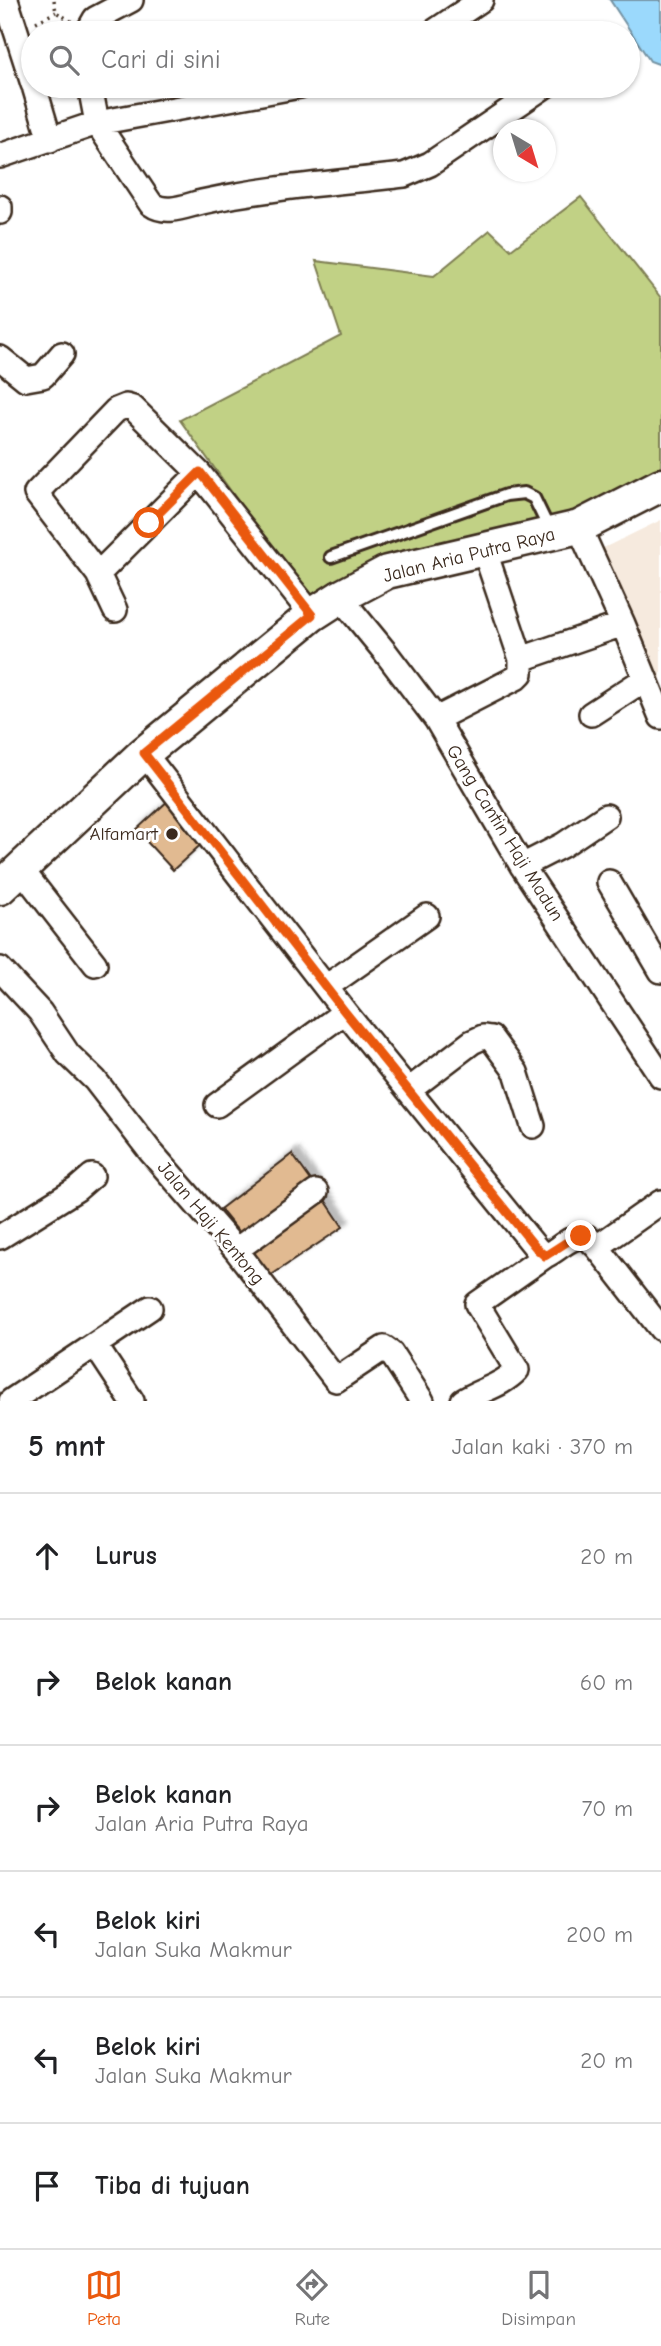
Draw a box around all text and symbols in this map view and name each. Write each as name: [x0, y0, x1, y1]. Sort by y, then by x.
search box: [21, 21, 640, 98]
icon: search: [45, 41, 83, 79]
text: Cari di sini: [101, 45, 221, 75]
north arrow: [493, 119, 556, 182]
route start: [133, 507, 164, 538]
street label: Jalan Aria Putra Raya: [381, 523, 557, 587]
street label: Gang Cantin Haji Madun: [442, 741, 568, 925]
place label: Alfamart: [90, 823, 159, 845]
marker: Alfamart: [164, 826, 180, 842]
street label: Jalan Haji Kentong: [153, 1157, 269, 1289]
route end: [565, 1220, 596, 1251]
text: 5 mnt: [28, 1429, 105, 1464]
text: Jalan kaki · 370 m: [452, 1433, 633, 1460]
icon: ahead: [28, 1537, 66, 1575]
text: Lurus: [95, 1541, 157, 1571]
text: 20 m: [580, 1543, 633, 1570]
icon: right: [28, 1663, 66, 1701]
text: Belok kanan: [95, 1667, 232, 1697]
text: 60 m: [580, 1669, 633, 1696]
text: Belok kanan: [95, 1780, 232, 1810]
icon: right: [28, 1789, 66, 1827]
text: 70 m: [581, 1795, 633, 1822]
text: Jalan Aria Putra Raya: [95, 1810, 309, 1837]
text: Belok kiri: [95, 1906, 201, 1936]
icon: left: [28, 1915, 66, 1953]
text: 200 m: [566, 1921, 633, 1948]
text: Jalan Suka Makmur: [95, 1936, 292, 1963]
text: Belok kiri: [95, 2032, 201, 2062]
icon: left: [28, 2041, 66, 2079]
text: 20 m: [580, 2047, 633, 2074]
text: Jalan Suka Makmur: [95, 2062, 292, 2089]
icon: arrive: [28, 2167, 66, 2205]
text: Tiba di tujuan: [95, 2171, 250, 2201]
tab: Peta: [85, 2266, 123, 2330]
tab: Rute: [293, 2266, 331, 2330]
tab: Disimpan: [501, 2266, 576, 2330]

